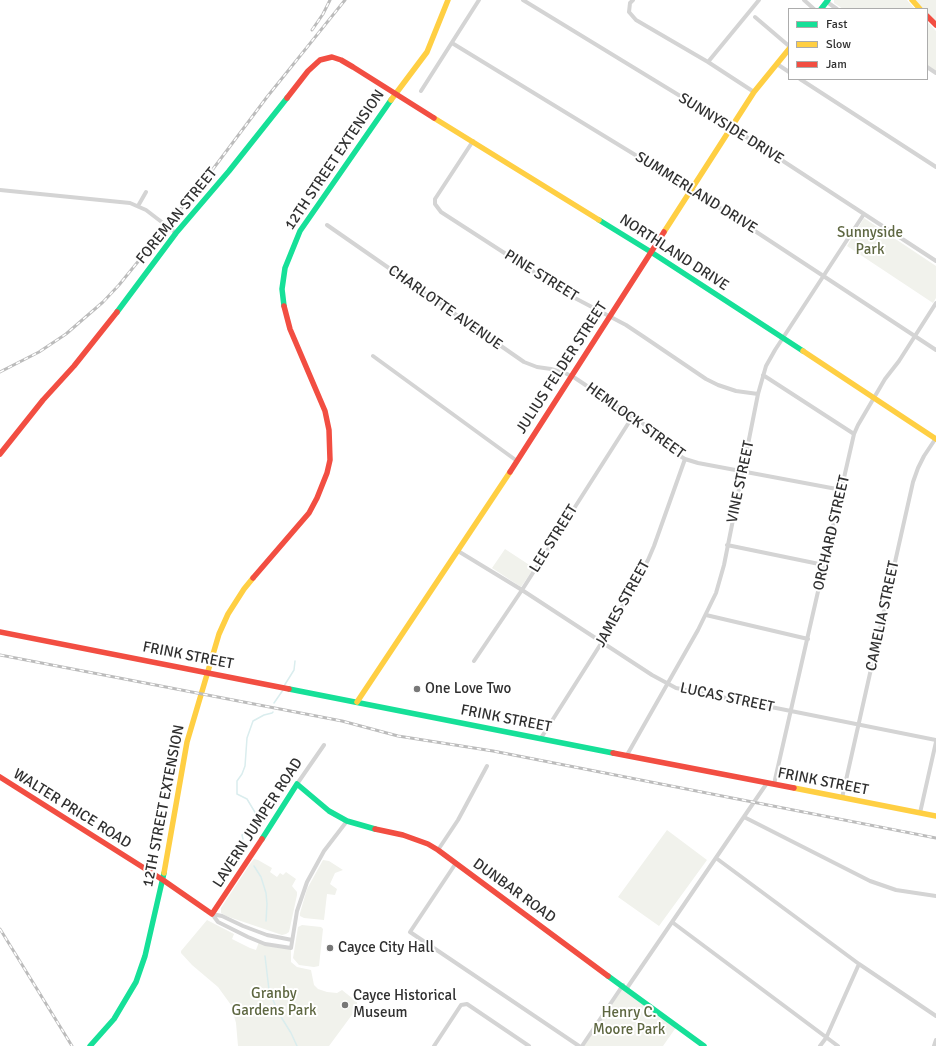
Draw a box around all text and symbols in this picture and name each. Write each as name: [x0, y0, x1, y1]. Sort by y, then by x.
legend: [788, 8, 928, 80]
text: Fast: [826, 17, 847, 32]
text: Slow: [826, 37, 851, 52]
text: Jam: [826, 57, 847, 72]
street label: 12TH STREET EXTENSION: [281, 87, 389, 233]
street label: SUNNYSIDE DRIVE: [675, 89, 787, 169]
street label: SUMMERLAND DRIVE: [632, 148, 760, 238]
street label: FOREMAN STREET: [133, 164, 221, 268]
street label: NORTHLAND DRIVE: [616, 211, 732, 295]
park label: Sunnyside Park: [837, 224, 903, 259]
street label: PINE STREET: [501, 246, 581, 306]
street label: CHARLOTTE AVENUE: [384, 262, 506, 354]
street label: JULIUS FELDER STREET: [513, 299, 611, 437]
street label: HEMLOCK STREET: [582, 379, 688, 463]
street label: VINE STREET: [723, 439, 759, 525]
street label: ORCHARD STREET: [810, 474, 854, 592]
street label: LEE STREET: [526, 502, 582, 576]
street label: JAMES STREET: [592, 557, 654, 651]
street label: CAMELIA STREET: [863, 559, 903, 673]
street label: FRINK STREET: [141, 638, 235, 674]
street label: LUCAS STREET: [678, 679, 776, 717]
place label: One Love Two: [425, 680, 511, 698]
marker: One Love Two: [412, 684, 422, 694]
street label: FRINK STREET: [459, 701, 553, 737]
street label: 12TH STREET EXTENSION: [139, 723, 189, 889]
street label: LAVERN JUMPER ROAD: [209, 755, 307, 891]
street label: FRINK STREET: [776, 764, 870, 800]
street label: WALTER PRICE ROAD: [10, 765, 134, 853]
street label: DUNBAR ROAD: [469, 855, 559, 927]
place label: Cayce City Hall: [338, 939, 434, 957]
marker: Cayce City Hall: [325, 943, 335, 953]
park label: Granby Gardens Park: [232, 985, 316, 1020]
place label: Cayce Historical Museum: [353, 987, 457, 1022]
marker: Cayce Historical Museum: [340, 1000, 350, 1010]
park label: Henry C. Moore Park: [593, 1004, 665, 1039]

